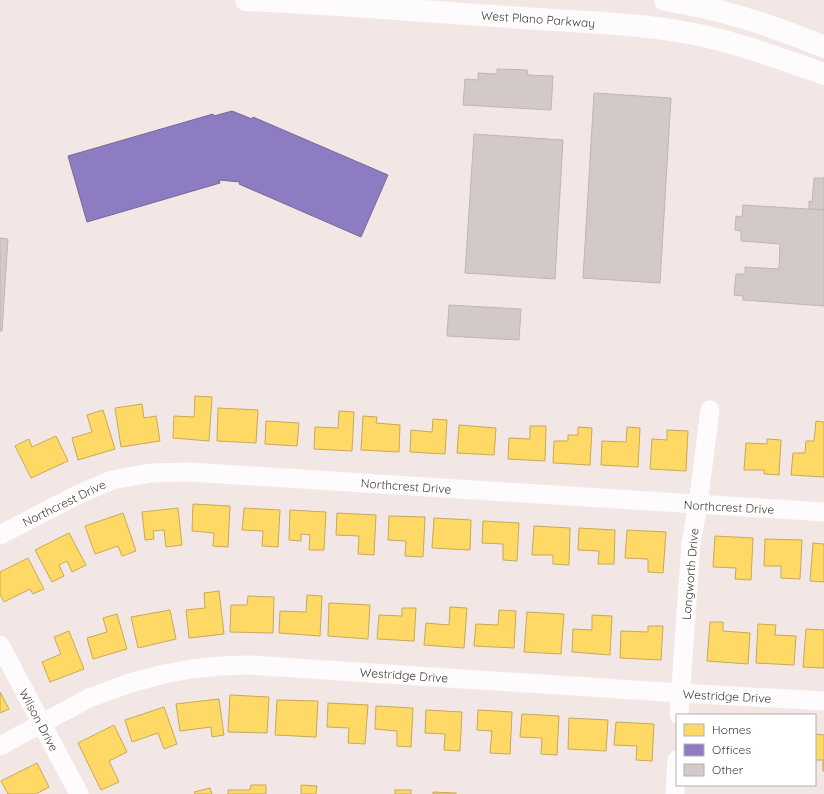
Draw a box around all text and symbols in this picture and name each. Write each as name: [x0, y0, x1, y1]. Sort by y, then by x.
street label: West Plano Parkway: [480, 8, 596, 30]
street label: Northcrest Drive: [360, 475, 452, 497]
street label: Northcrest Drive: [20, 476, 108, 530]
street label: Northcrest Drive: [683, 497, 775, 517]
street label: Longworth Drive: [679, 527, 701, 620]
street label: Westridge Drive: [359, 664, 449, 686]
street label: Wilson Drive: [16, 686, 62, 754]
street label: Westridge Drive: [682, 686, 772, 706]
legend: [676, 714, 816, 786]
text: Homes: [712, 722, 752, 737]
text: Offices: [712, 742, 751, 757]
text: Other: [712, 762, 744, 777]

